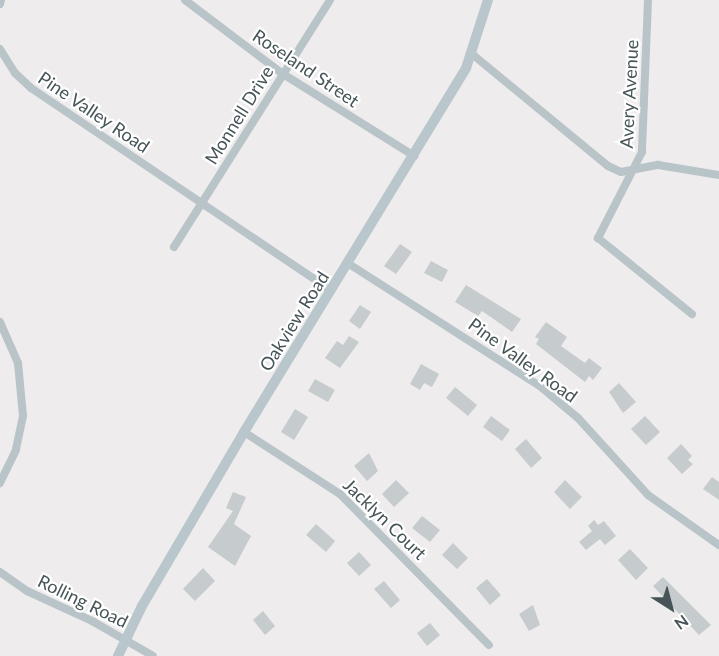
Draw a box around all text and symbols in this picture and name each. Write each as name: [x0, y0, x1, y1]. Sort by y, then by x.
street label: Roseland Street: [249, 25, 363, 111]
street label: Avery Avenue: [615, 38, 643, 150]
street label: Monnell Drive: [200, 62, 278, 168]
street label: Pine Valley Road: [34, 67, 154, 157]
street label: Oakview Road: [255, 267, 333, 375]
street label: Pine Valley Road: [464, 313, 582, 407]
street label: Jacklyn Court: [339, 474, 431, 564]
street label: Rolling Road: [34, 570, 132, 632]
north arrow: [641, 578, 701, 638]
text: N: [671, 612, 692, 634]

